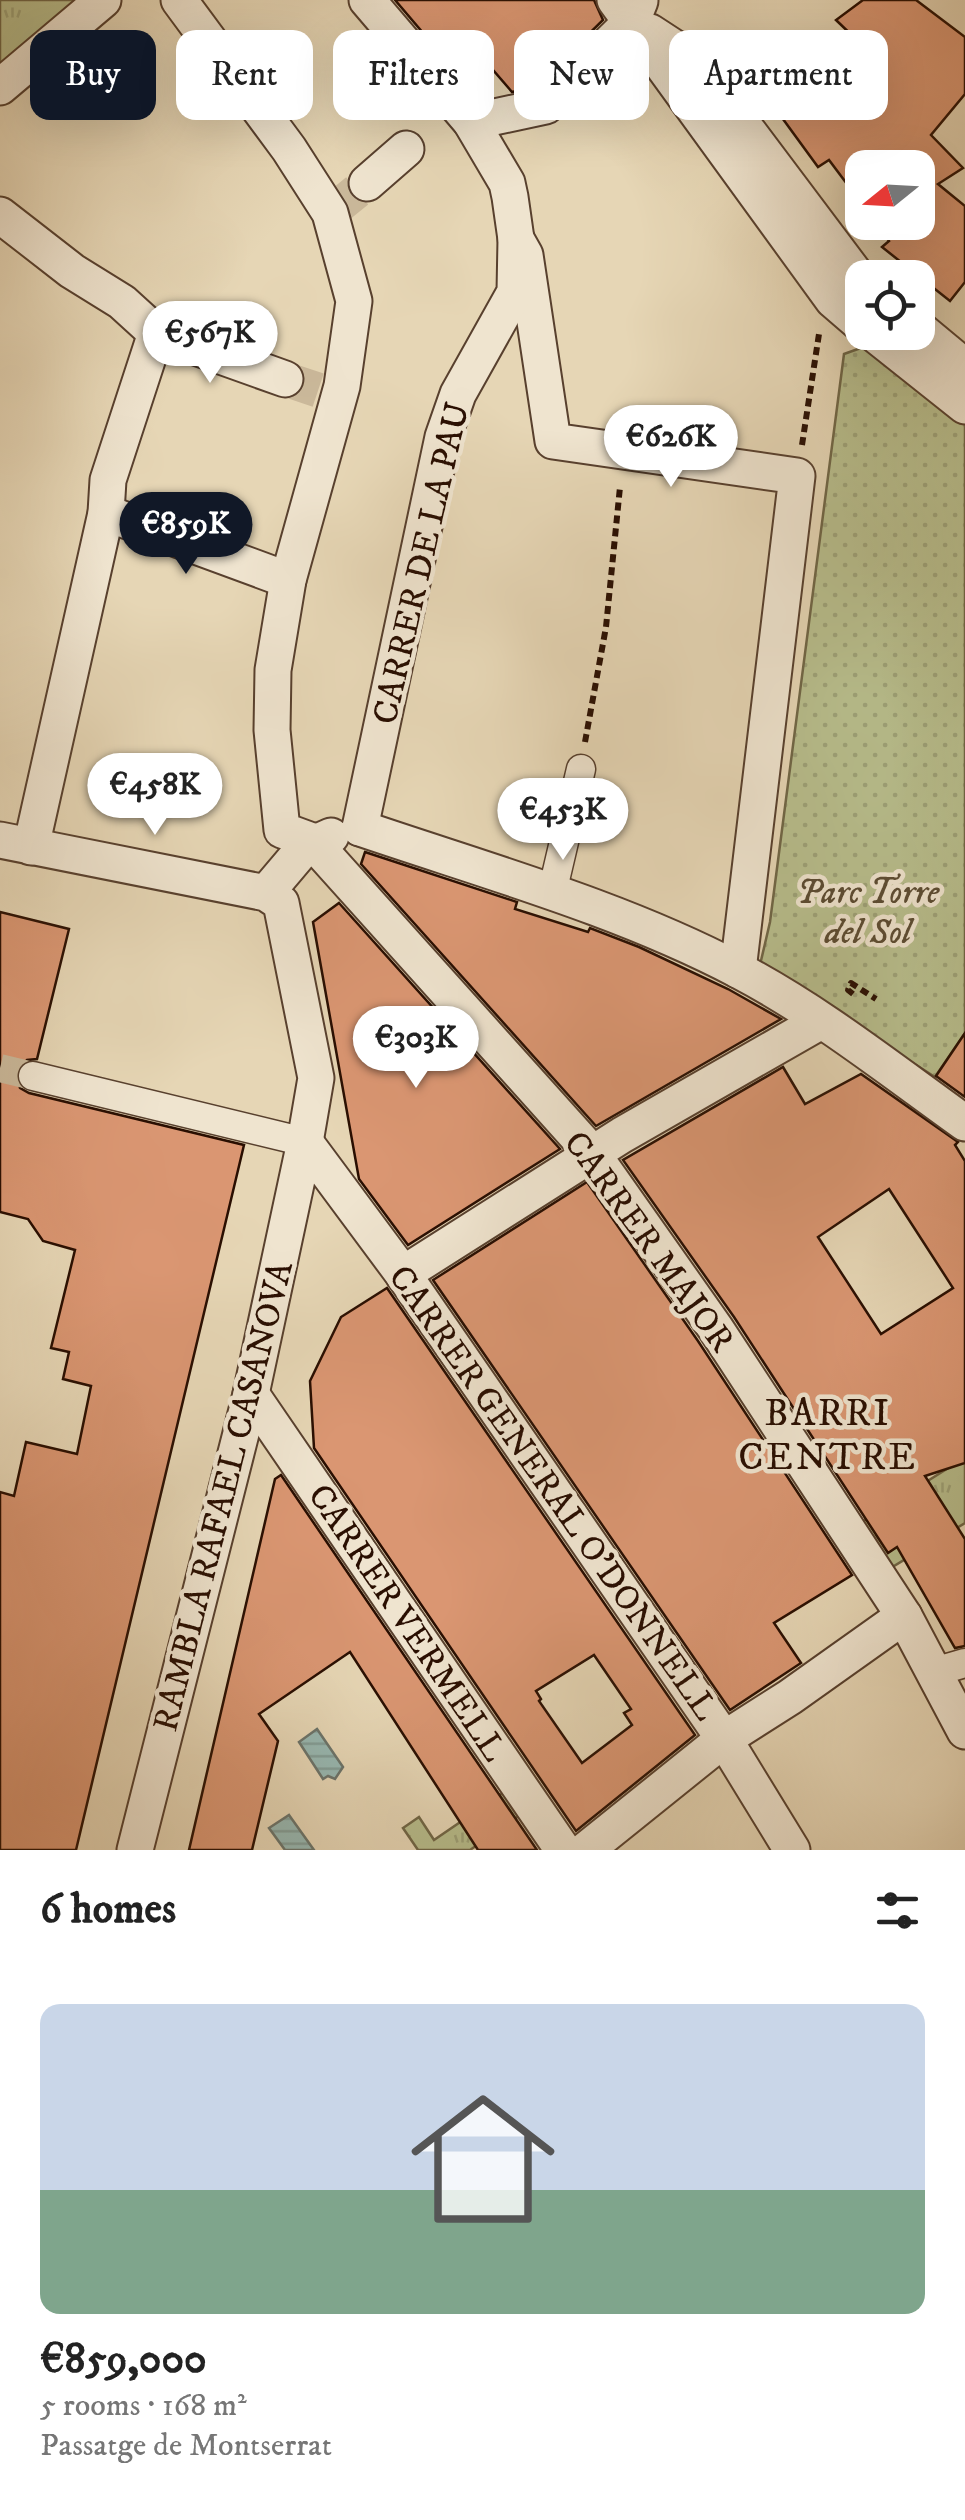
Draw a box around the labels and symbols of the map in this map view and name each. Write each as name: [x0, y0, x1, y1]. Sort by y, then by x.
north arrow: [845, 150, 935, 240]
pin: €567K: [140, 301, 280, 386]
street label: CARRER DE LA PAU: [363, 398, 480, 729]
pin: €626K: [601, 405, 741, 490]
pin: €859K: [116, 492, 256, 577]
pin: €458K: [85, 753, 225, 838]
pin: €453K: [493, 778, 633, 863]
park label: Parc Torre del Sol: [797, 871, 940, 955]
pin: €303K: [346, 1006, 486, 1091]
street label: CARRER MAJOR: [553, 1123, 743, 1361]
street label: RAMBLA RAFAEL CASANOVA: [144, 1256, 304, 1736]
street label: CARRER GENERAL O'DONNELL: [378, 1257, 727, 1729]
district label: BARRI CENTRE: [738, 1390, 918, 1482]
street label: CARRER VERMELL: [297, 1476, 515, 1770]

